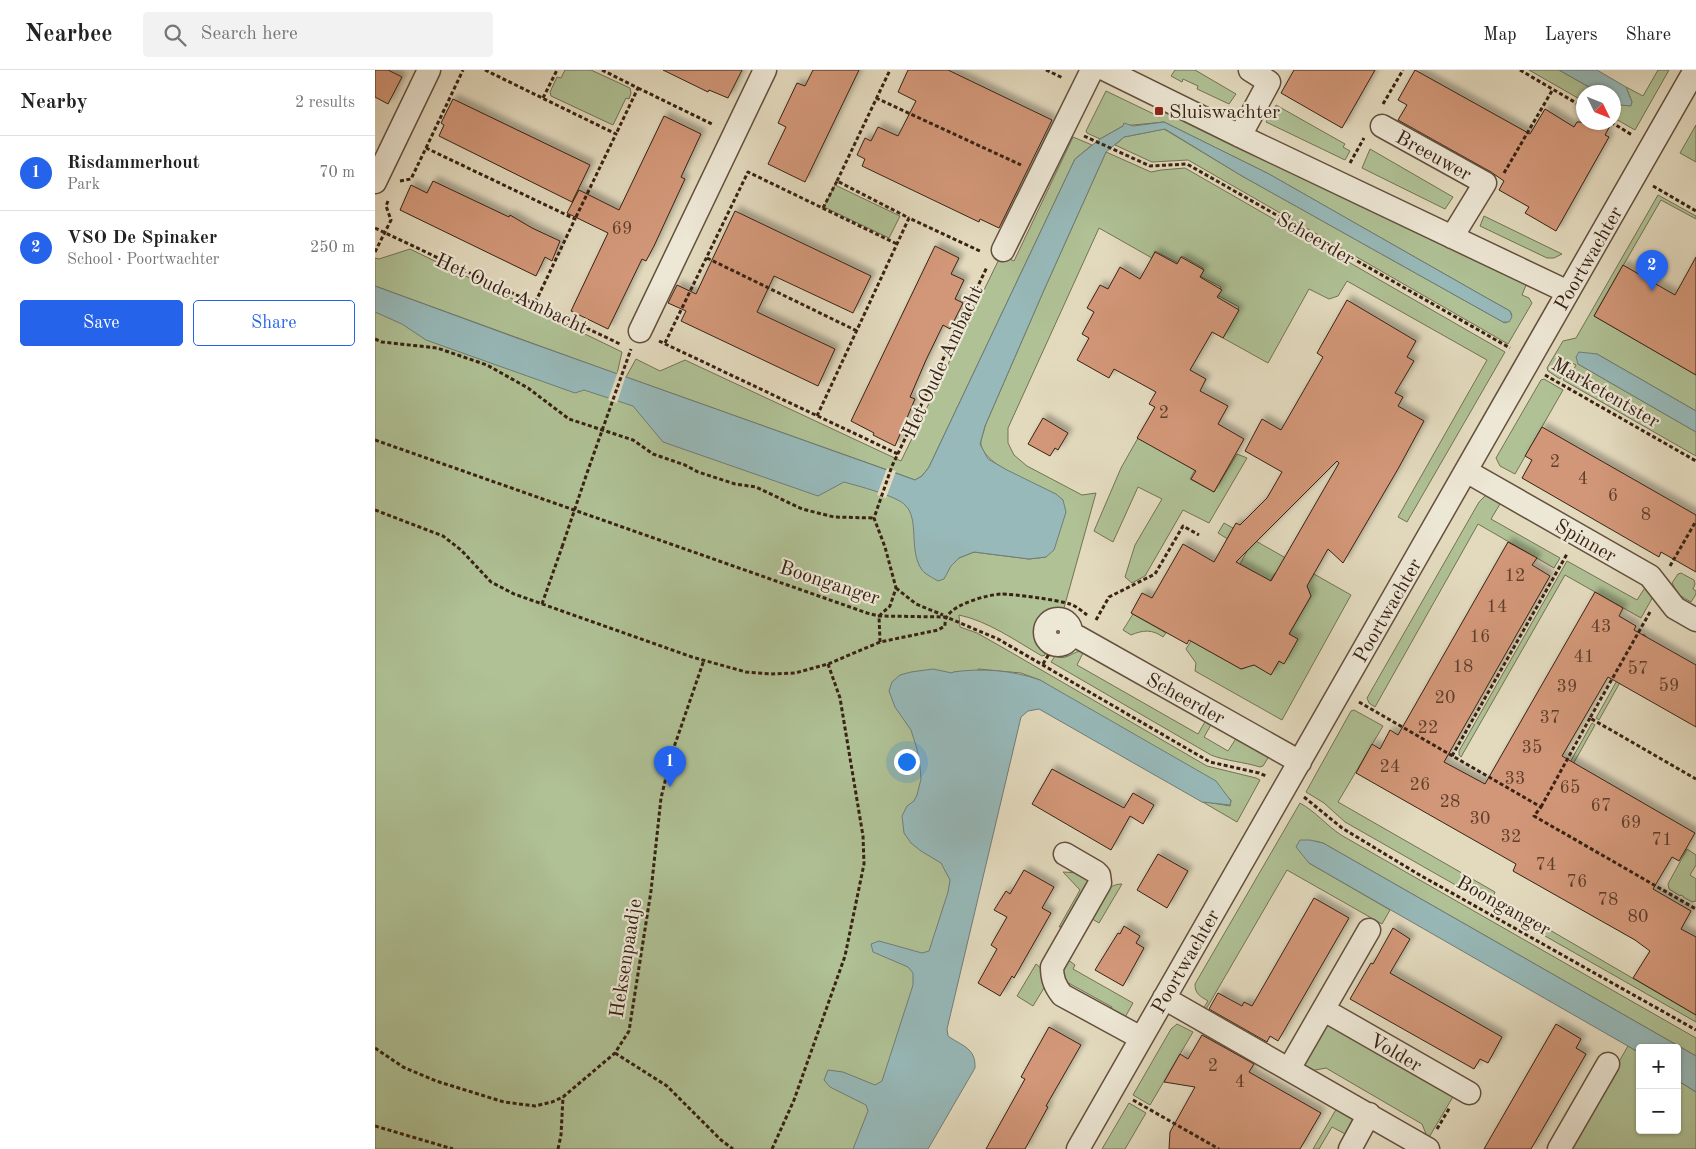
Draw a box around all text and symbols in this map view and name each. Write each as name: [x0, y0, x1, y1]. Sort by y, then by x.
search box: [143, 12, 493, 57]
icon: search: [161, 21, 189, 49]
text: Nearbee: [25, 23, 113, 47]
text: Search here: [201, 25, 298, 44]
text: Map: [1483, 26, 1517, 44]
text: Layers: [1545, 26, 1597, 44]
text: Share: [1625, 26, 1671, 44]
north arrow: [1576, 85, 1621, 130]
text: Nearby: [20, 92, 88, 113]
text: 2 results: [295, 95, 355, 111]
place label: Sluiswachter: [1169, 103, 1280, 123]
marker: Sluiswachter: [1153, 105, 1165, 117]
street label: Breeuwer: [1392, 128, 1474, 186]
text: Risdammerhout: [67, 154, 200, 173]
text: 1: [31, 165, 41, 181]
text: 70 m: [319, 165, 355, 181]
text: Park: [67, 177, 100, 193]
street label: Poortwachter: [1552, 204, 1627, 314]
street label: Scheerder: [1273, 209, 1357, 270]
house number: 69: [612, 220, 632, 238]
text: VSO De Spinaker: [67, 229, 217, 248]
text: 2: [31, 240, 41, 256]
text: 250 m: [310, 240, 355, 256]
pin: 2: [1636, 250, 1668, 291]
street label: Het Oude Ambacht: [432, 251, 590, 339]
text: School · Poortwachter: [67, 252, 219, 268]
street label: Het Oude Ambacht: [900, 283, 988, 441]
button: Save: [20, 300, 183, 346]
button: Share: [193, 300, 355, 346]
street label: Marketentster: [1547, 355, 1663, 433]
house number: 2: [1159, 404, 1169, 422]
house number: 2: [1550, 453, 1560, 471]
house number: 4: [1578, 470, 1588, 488]
house number: 6: [1608, 487, 1618, 505]
house number: 8: [1641, 506, 1651, 524]
street label: Spinner: [1551, 516, 1619, 567]
street label: Poortwachter: [1351, 556, 1426, 666]
street label: Boonganger: [777, 558, 882, 610]
house number: 12: [1505, 567, 1525, 585]
house number: 14: [1487, 598, 1507, 616]
house number: 43: [1591, 618, 1611, 636]
house number: 16: [1470, 628, 1490, 646]
house number: 41: [1574, 648, 1594, 666]
house number: 18: [1453, 658, 1473, 676]
house number: 57: [1628, 660, 1648, 678]
street label: Scheerder: [1142, 670, 1228, 729]
house number: 59: [1659, 677, 1679, 695]
house number: 39: [1557, 678, 1577, 696]
house number: 20: [1435, 689, 1455, 707]
house number: 37: [1540, 709, 1560, 727]
house number: 22: [1418, 719, 1438, 737]
house number: 35: [1522, 739, 1542, 757]
pin: 1: [654, 746, 686, 787]
your location: [894, 749, 920, 775]
house number: 24: [1380, 758, 1400, 776]
house number: 33: [1505, 770, 1525, 788]
house number: 26: [1410, 776, 1430, 794]
house number: 65: [1560, 779, 1580, 797]
house number: 28: [1440, 793, 1460, 811]
house number: 67: [1591, 797, 1611, 815]
house number: 30: [1470, 810, 1490, 828]
house number: 69: [1621, 814, 1641, 832]
house number: 32: [1501, 828, 1521, 846]
house number: 71: [1652, 831, 1672, 849]
house number: 74: [1536, 856, 1556, 874]
street label: Boonganger: [1453, 873, 1553, 941]
house number: 76: [1567, 873, 1587, 891]
house number: 78: [1598, 891, 1618, 909]
street label: Heksenpaadje: [608, 897, 646, 1019]
street label: Poortwachter: [1149, 907, 1224, 1017]
house number: 80: [1628, 908, 1648, 926]
street label: Volder: [1365, 1031, 1425, 1077]
map controls: [1636, 1044, 1681, 1134]
button: +: [1636, 1044, 1681, 1089]
house number: 2: [1208, 1057, 1218, 1075]
house number: 4: [1235, 1073, 1245, 1091]
button: −: [1636, 1089, 1681, 1134]

